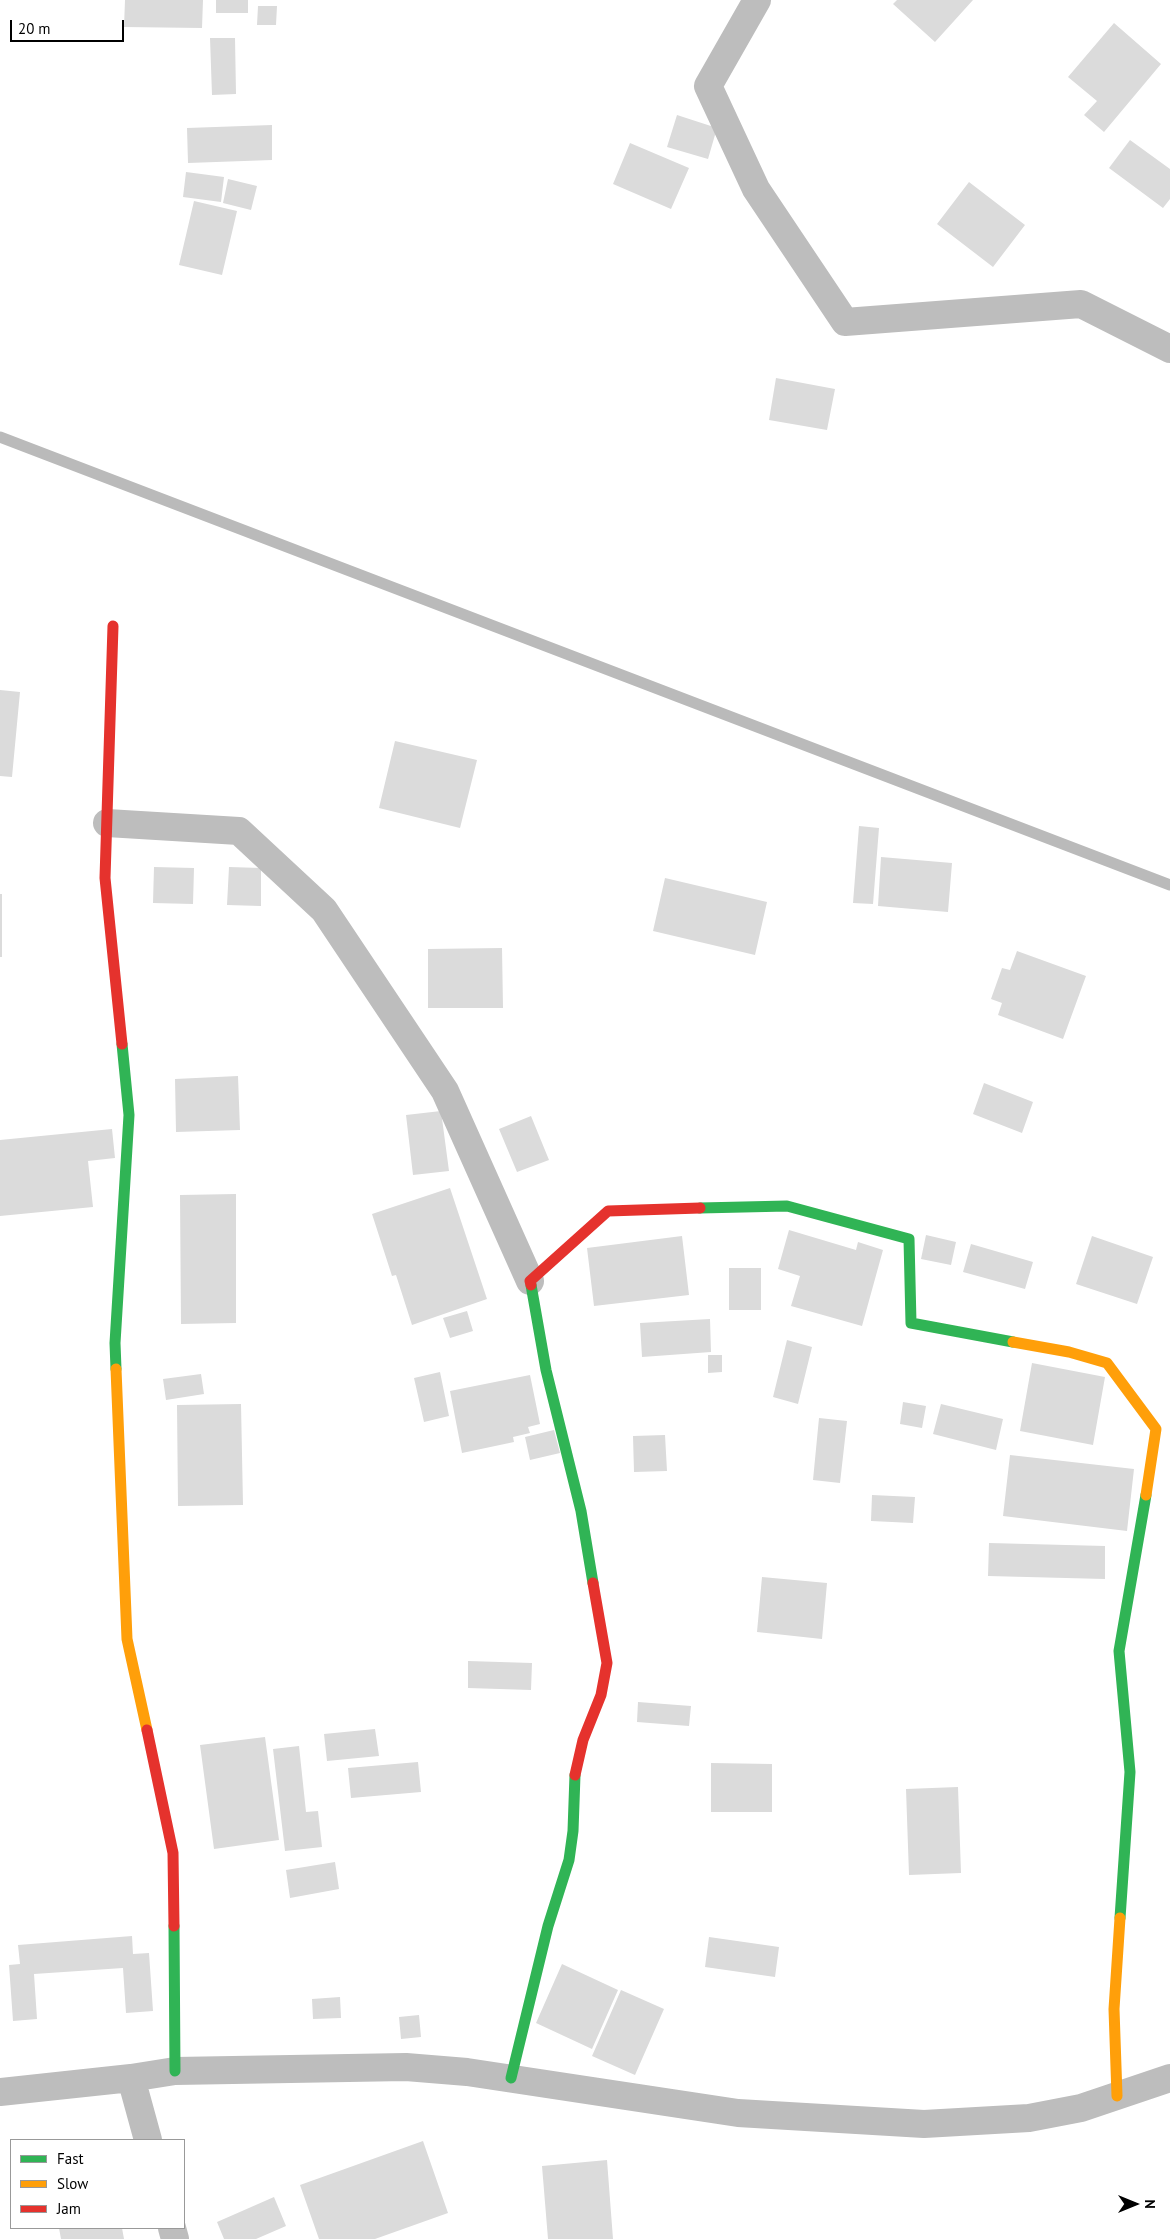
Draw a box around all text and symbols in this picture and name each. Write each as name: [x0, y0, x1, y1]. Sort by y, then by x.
scale bar: [12, 10, 126, 42]
text: 20 m: [18, 19, 51, 38]
legend: [10, 2139, 185, 2229]
text: Fast: [57, 2149, 84, 2168]
text: Slow: [57, 2174, 88, 2193]
north arrow: [1110, 2179, 1160, 2229]
text: Jam: [57, 2199, 81, 2218]
text: N: [1141, 2199, 1159, 2209]

